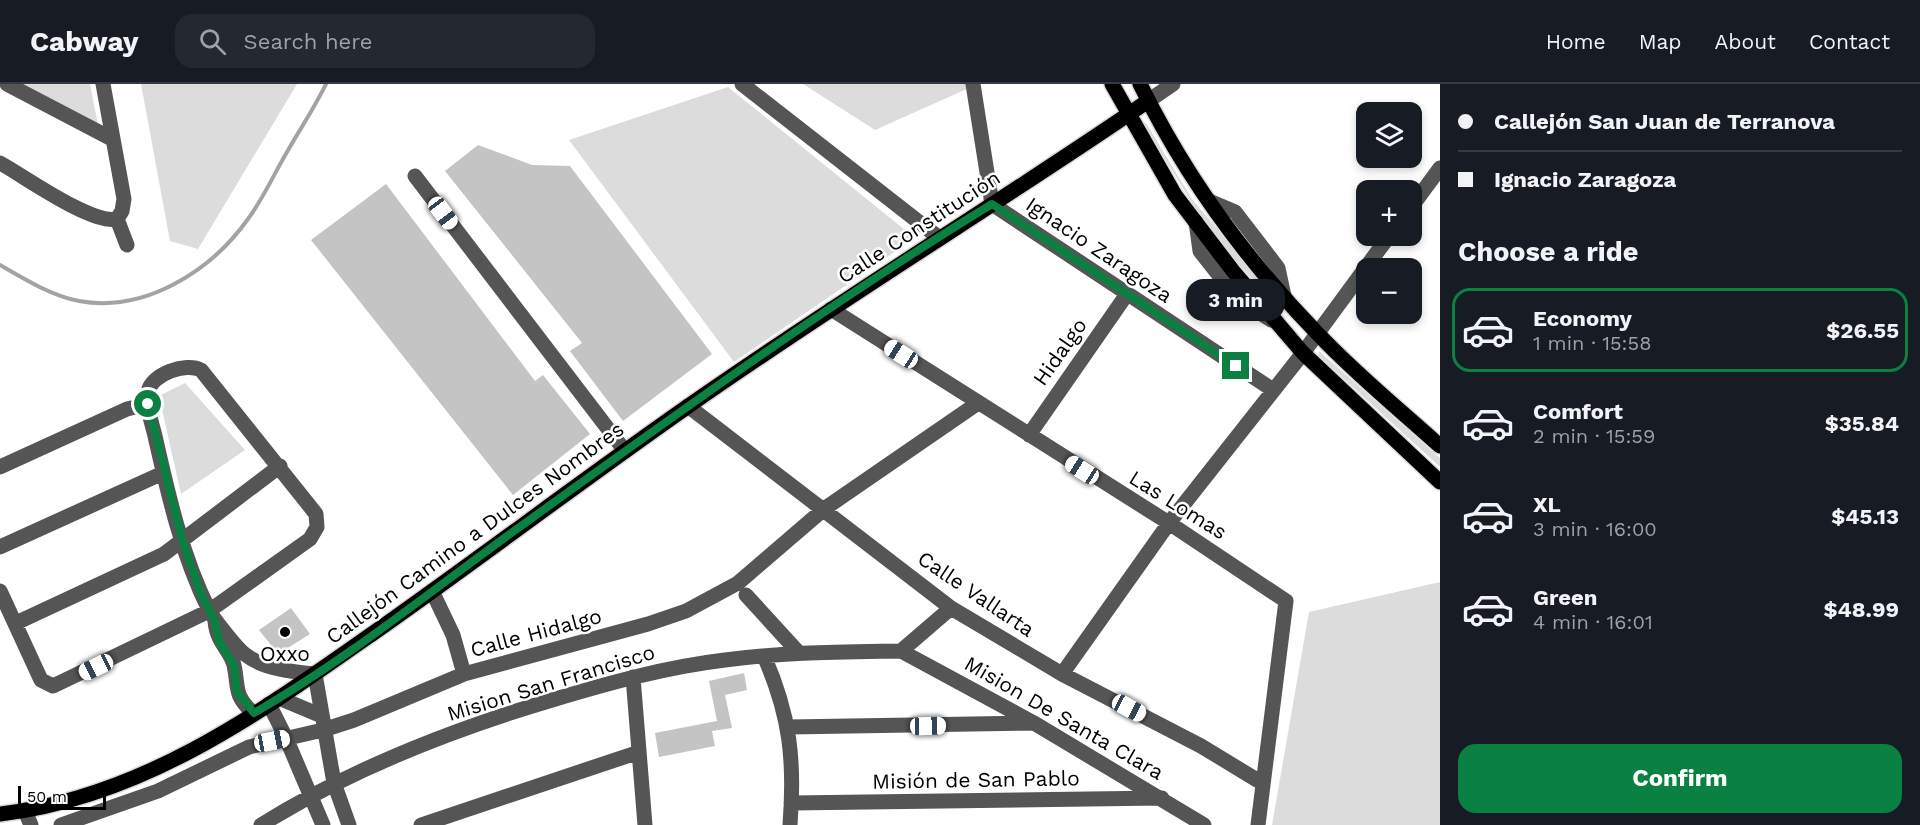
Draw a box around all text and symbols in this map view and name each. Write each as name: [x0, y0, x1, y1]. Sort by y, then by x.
search box: [175, 14, 595, 68]
text: Cabway: [30, 25, 139, 58]
icon: search: [196, 25, 229, 58]
text: Search here: [244, 29, 373, 54]
text: Home: [1546, 29, 1606, 54]
text: Map: [1639, 29, 1682, 54]
text: About: [1715, 29, 1776, 54]
text: Contact: [1809, 29, 1890, 54]
map controls: [1356, 102, 1422, 324]
button: layers: [1356, 102, 1422, 168]
text: Callejón San Juan de Terranova: [1494, 109, 1835, 134]
street label: Calle Constitución: [833, 165, 1005, 288]
text: Ignacio Zaragoza: [1494, 167, 1676, 192]
button: +: [1356, 180, 1422, 246]
street label: Ignacio Zaragoza: [1021, 191, 1177, 308]
car: [425, 193, 461, 233]
text: Choose a ride: [1458, 236, 1638, 268]
button: −: [1356, 258, 1422, 324]
callout: 3 min: [1186, 279, 1286, 321]
text: 3 min: [1208, 288, 1263, 312]
icon: car: [1461, 303, 1515, 357]
text: Economy: [1533, 306, 1632, 331]
street label: Hidalgo: [1027, 313, 1092, 390]
text: $26.55: [1826, 318, 1899, 343]
text: 1 min · 15:58: [1533, 331, 1651, 355]
car: [881, 337, 921, 371]
route end: [1222, 352, 1249, 379]
route start: [134, 390, 161, 417]
icon: car: [1461, 396, 1515, 450]
text: Comfort: [1533, 399, 1623, 424]
text: $35.84: [1825, 411, 1899, 436]
street label: Callejón Camino a Dulces Nombres: [321, 416, 628, 649]
text: 2 min · 15:59: [1533, 424, 1655, 448]
car: [1062, 453, 1102, 487]
street label: Las Lomas: [1125, 465, 1232, 544]
icon: car: [1461, 489, 1515, 543]
text: XL: [1533, 492, 1561, 517]
text: $45.13: [1831, 504, 1899, 529]
text: 3 min · 16:00: [1533, 517, 1657, 541]
street label: Calle Vallarta: [913, 545, 1039, 642]
icon: car: [1461, 582, 1515, 636]
text: Green: [1533, 585, 1597, 610]
text: $48.99: [1823, 597, 1899, 622]
street label: Calle Hidalgo: [468, 603, 604, 662]
text: 4 min · 16:01: [1533, 610, 1653, 634]
marker: Oxxo: [278, 625, 292, 639]
street label: Mision San Francisco: [444, 639, 658, 726]
place label: Oxxo: [260, 641, 310, 666]
street label: Mision De Santa Clara: [960, 650, 1168, 785]
car: [76, 651, 116, 683]
car: [1109, 692, 1149, 724]
car: [910, 717, 946, 735]
car: [253, 729, 291, 753]
button: Confirm: [1458, 744, 1902, 813]
street label: Misión de San Pablo: [872, 765, 1080, 794]
scale bar: [18, 783, 106, 810]
text: 50 m: [27, 787, 67, 806]

